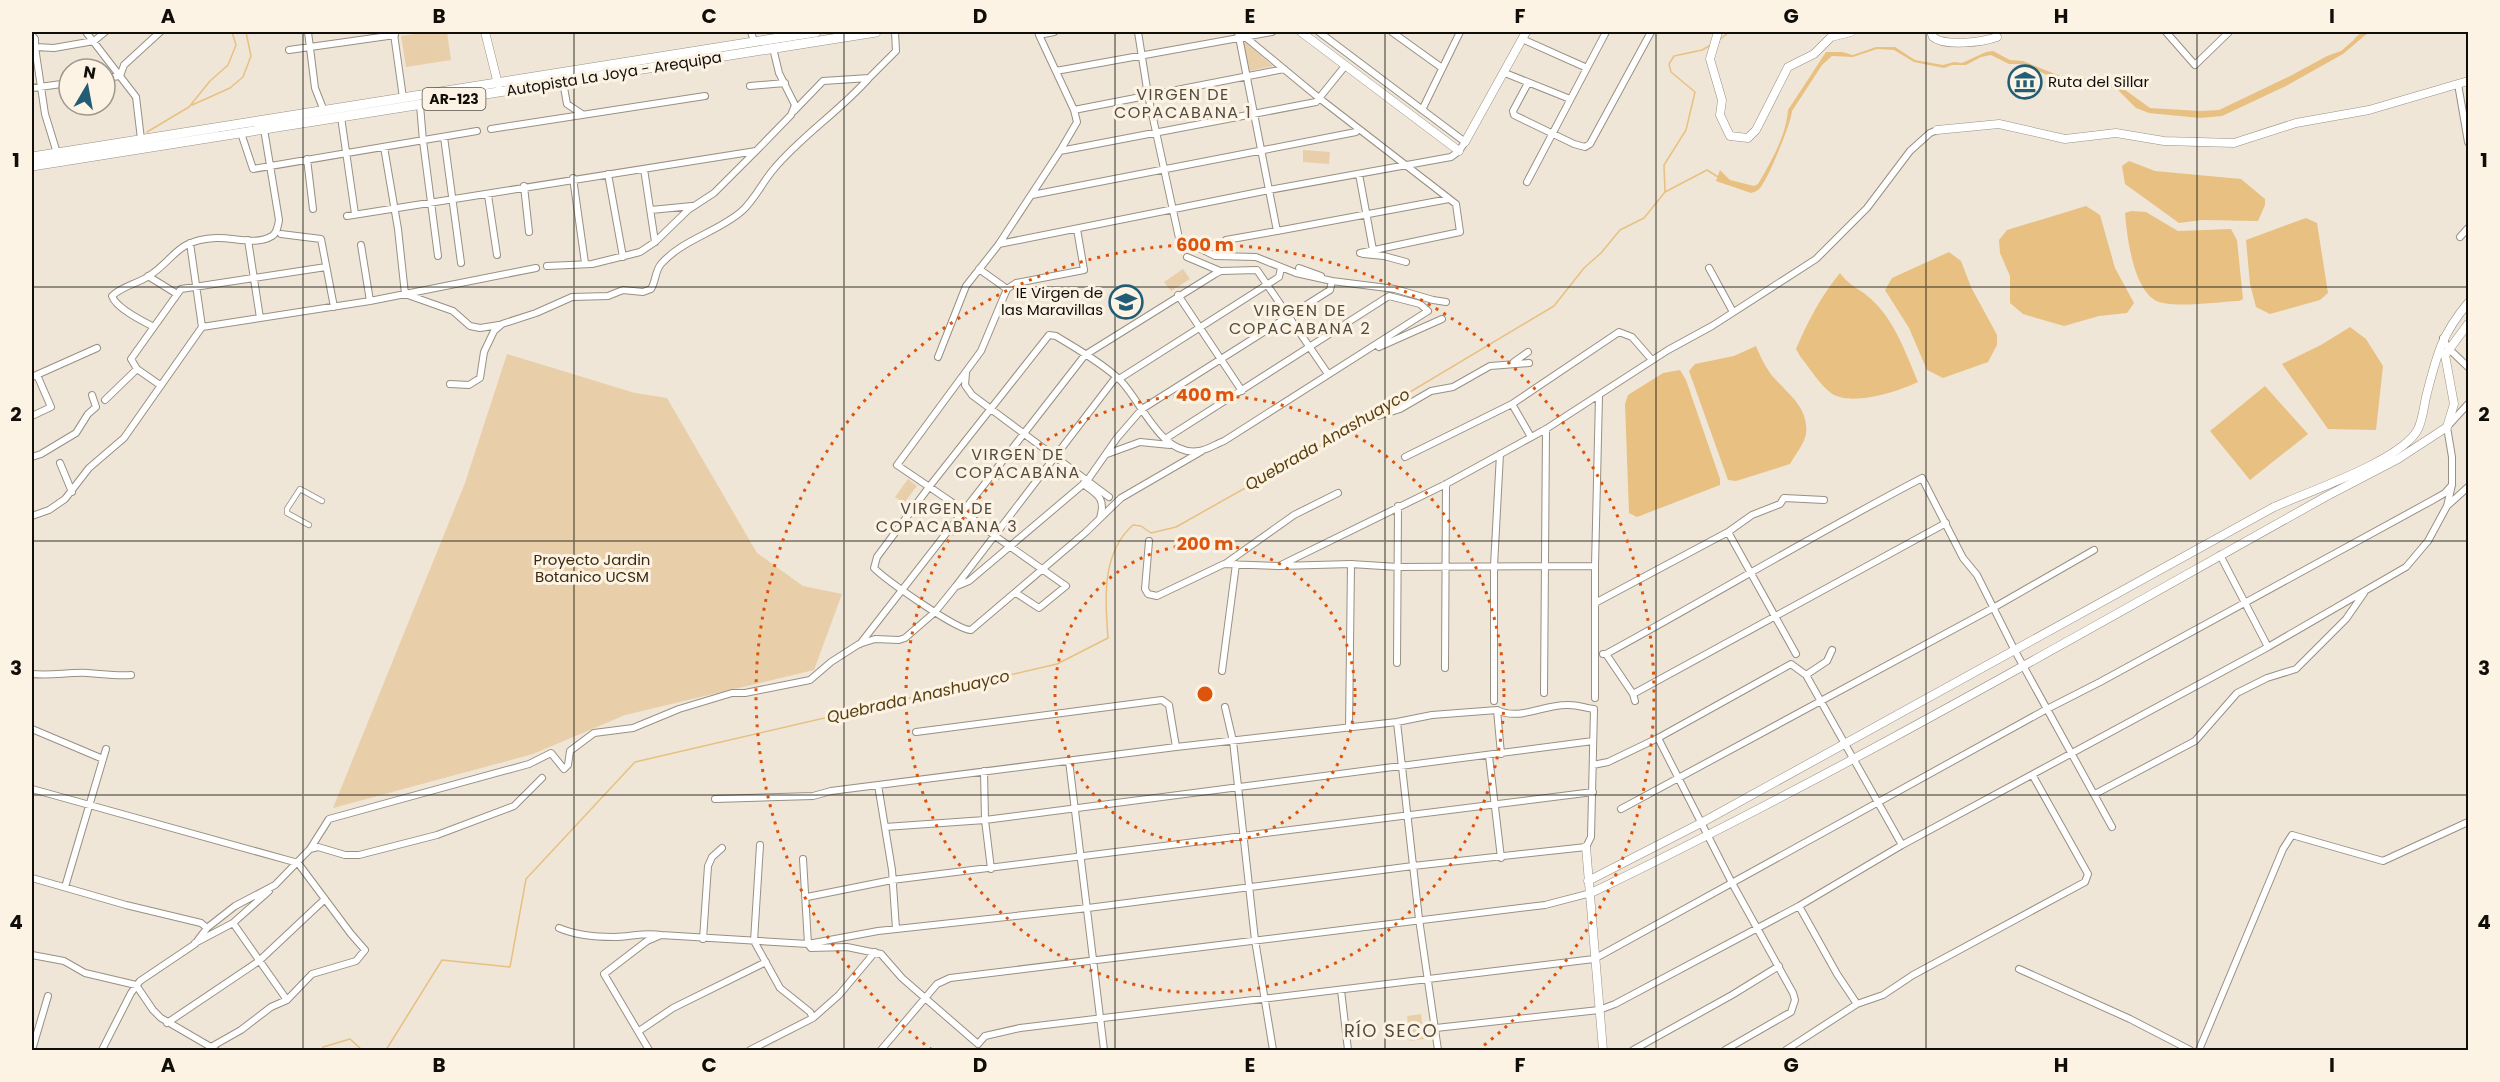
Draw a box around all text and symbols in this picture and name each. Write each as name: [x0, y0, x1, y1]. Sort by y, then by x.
text: A: [161, 2, 176, 30]
text: B: [432, 2, 446, 30]
text: C: [701, 2, 717, 30]
text: D: [973, 2, 987, 30]
text: E: [1245, 2, 1255, 30]
text: F: [1515, 2, 1526, 30]
text: G: [1783, 2, 1799, 30]
text: H: [2054, 2, 2068, 30]
text: I: [2329, 2, 2335, 30]
street label: Autopista La Joya - Arequipa: [505, 46, 723, 101]
north arrow: [57, 57, 117, 117]
text: N: [82, 60, 97, 85]
museum icon: Ruta del Sillar: [2007, 64, 2043, 100]
place label: Ruta del Sillar: [2048, 71, 2149, 92]
district label: VIRGEN DE COPACABANA 1: [1114, 83, 1252, 124]
road number: AR-123: [422, 88, 486, 110]
text: 1: [12, 146, 20, 174]
text: 1: [2480, 146, 2488, 174]
text: 600 m: [1176, 232, 1234, 257]
place label: IE Virgen de las Maravillas: [1001, 282, 1103, 320]
school or university icon: IE Virgen de las Maravillas: [1108, 284, 1144, 320]
district label: VIRGEN DE COPACABANA 2: [1229, 299, 1371, 340]
text: 400 m: [1176, 382, 1234, 407]
water label: Quebrada Anashuayco: [1240, 383, 1414, 496]
text: 2: [10, 400, 22, 428]
text: 2: [2478, 400, 2490, 428]
district label: VIRGEN DE COPACABANA: [955, 443, 1081, 484]
district label: VIRGEN DE COPACABANA 3: [876, 497, 1018, 538]
text: 200 m: [1177, 531, 1233, 556]
park label: Proyecto Jardin Botanico UCSM: [534, 549, 650, 587]
text: 3: [10, 654, 22, 682]
text: 3: [2478, 654, 2490, 682]
water label: Quebrada Anashuayco: [824, 664, 1012, 729]
centre of rings: [1195, 684, 1215, 704]
text: 4: [9, 908, 23, 936]
text: 4: [2477, 908, 2491, 936]
district label: RÍO SECO: [1344, 1018, 1438, 1043]
text: A: [161, 1051, 176, 1079]
text: B: [432, 1051, 446, 1079]
text: C: [701, 1051, 717, 1079]
text: D: [973, 1051, 987, 1079]
text: E: [1245, 1051, 1255, 1079]
text: F: [1515, 1051, 1526, 1079]
text: G: [1783, 1051, 1799, 1079]
text: H: [2054, 1051, 2068, 1079]
text: I: [2329, 1051, 2335, 1079]

